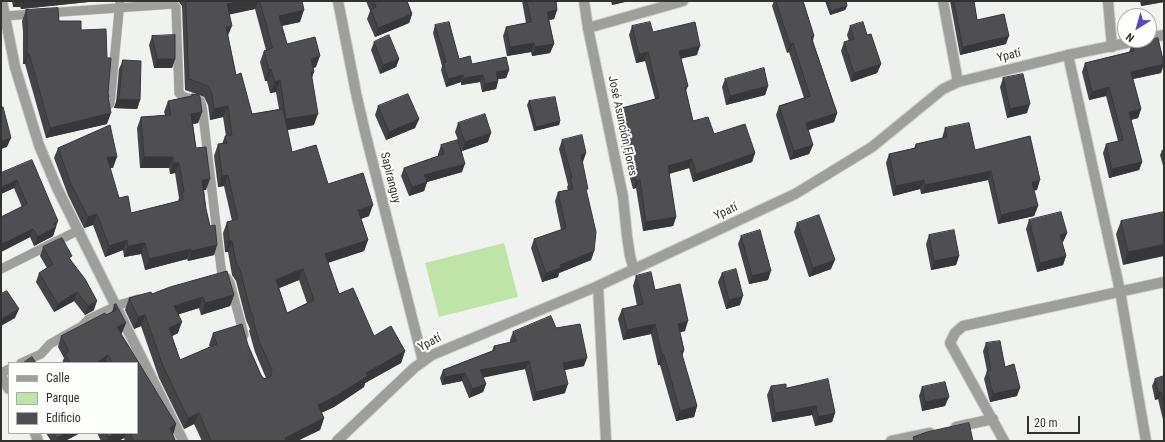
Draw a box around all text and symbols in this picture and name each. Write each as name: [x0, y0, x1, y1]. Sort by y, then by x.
north arrow: [1117, 8, 1157, 48]
text: N: [1123, 30, 1137, 44]
street label: Ypatí: [996, 46, 1022, 66]
street label: José Asunción Flores: [604, 75, 640, 177]
street label: Sapiranguy: [377, 151, 403, 205]
street label: Ypatí: [712, 200, 740, 224]
street label: Ypatí: [416, 331, 444, 355]
legend: [8, 362, 138, 434]
text: Calle: [46, 371, 70, 385]
text: Parque: [46, 391, 79, 405]
scale bar: [1029, 408, 1082, 434]
text: Edificio: [46, 411, 81, 425]
text: 20 m: [1034, 416, 1058, 430]

